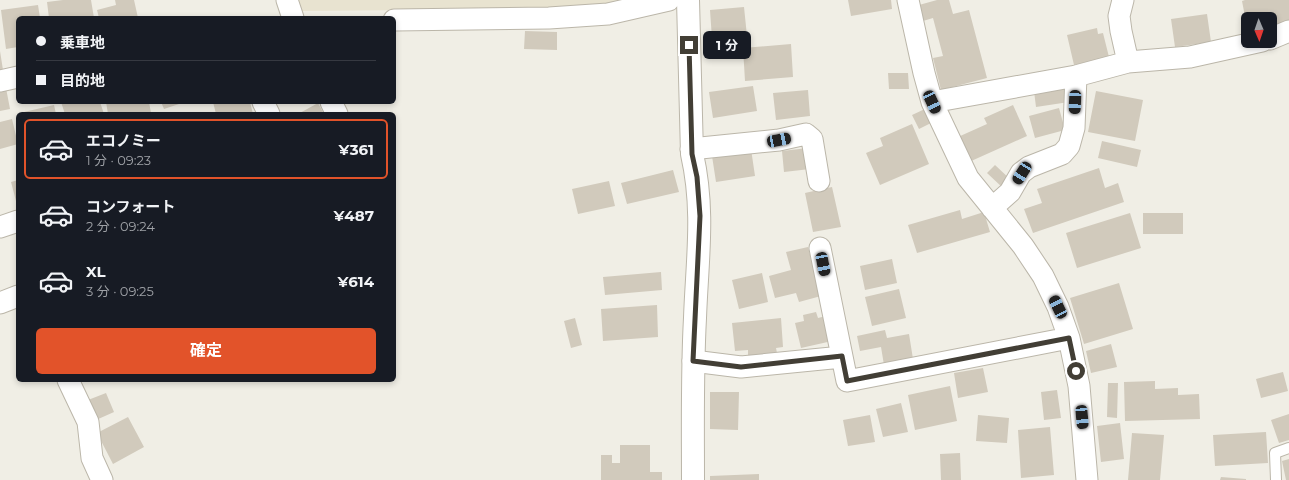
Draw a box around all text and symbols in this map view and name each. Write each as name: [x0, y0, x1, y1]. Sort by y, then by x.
north arrow: [1241, 12, 1277, 48]
map controls: [1241, 12, 1277, 48]
callout: 1 分: [703, 31, 751, 59]
text: 乗車地: [60, 33, 105, 52]
route end: [680, 36, 698, 54]
text: 1 分: [716, 37, 738, 53]
text: 目的地: [60, 71, 105, 90]
car: [921, 89, 943, 115]
car: [1069, 90, 1081, 114]
icon: car: [38, 131, 74, 167]
text: エコノミー: [86, 131, 161, 150]
car: [766, 132, 792, 148]
text: ¥361: [338, 140, 374, 159]
text: 1 分 · 09:23: [86, 152, 151, 168]
car: [1011, 160, 1033, 186]
icon: car: [38, 197, 74, 233]
text: コンフォート: [86, 197, 176, 216]
text: ¥487: [333, 206, 374, 225]
text: 2 分 · 09:24: [86, 218, 155, 234]
car: [815, 251, 831, 277]
text: XL: [86, 262, 105, 281]
icon: car: [38, 263, 74, 299]
text: ¥614: [337, 272, 374, 291]
text: 3 分 · 09:25: [86, 283, 154, 299]
car: [1047, 294, 1069, 320]
button: 確定: [36, 328, 376, 374]
route start: [1067, 362, 1085, 380]
car: [1075, 405, 1089, 429]

